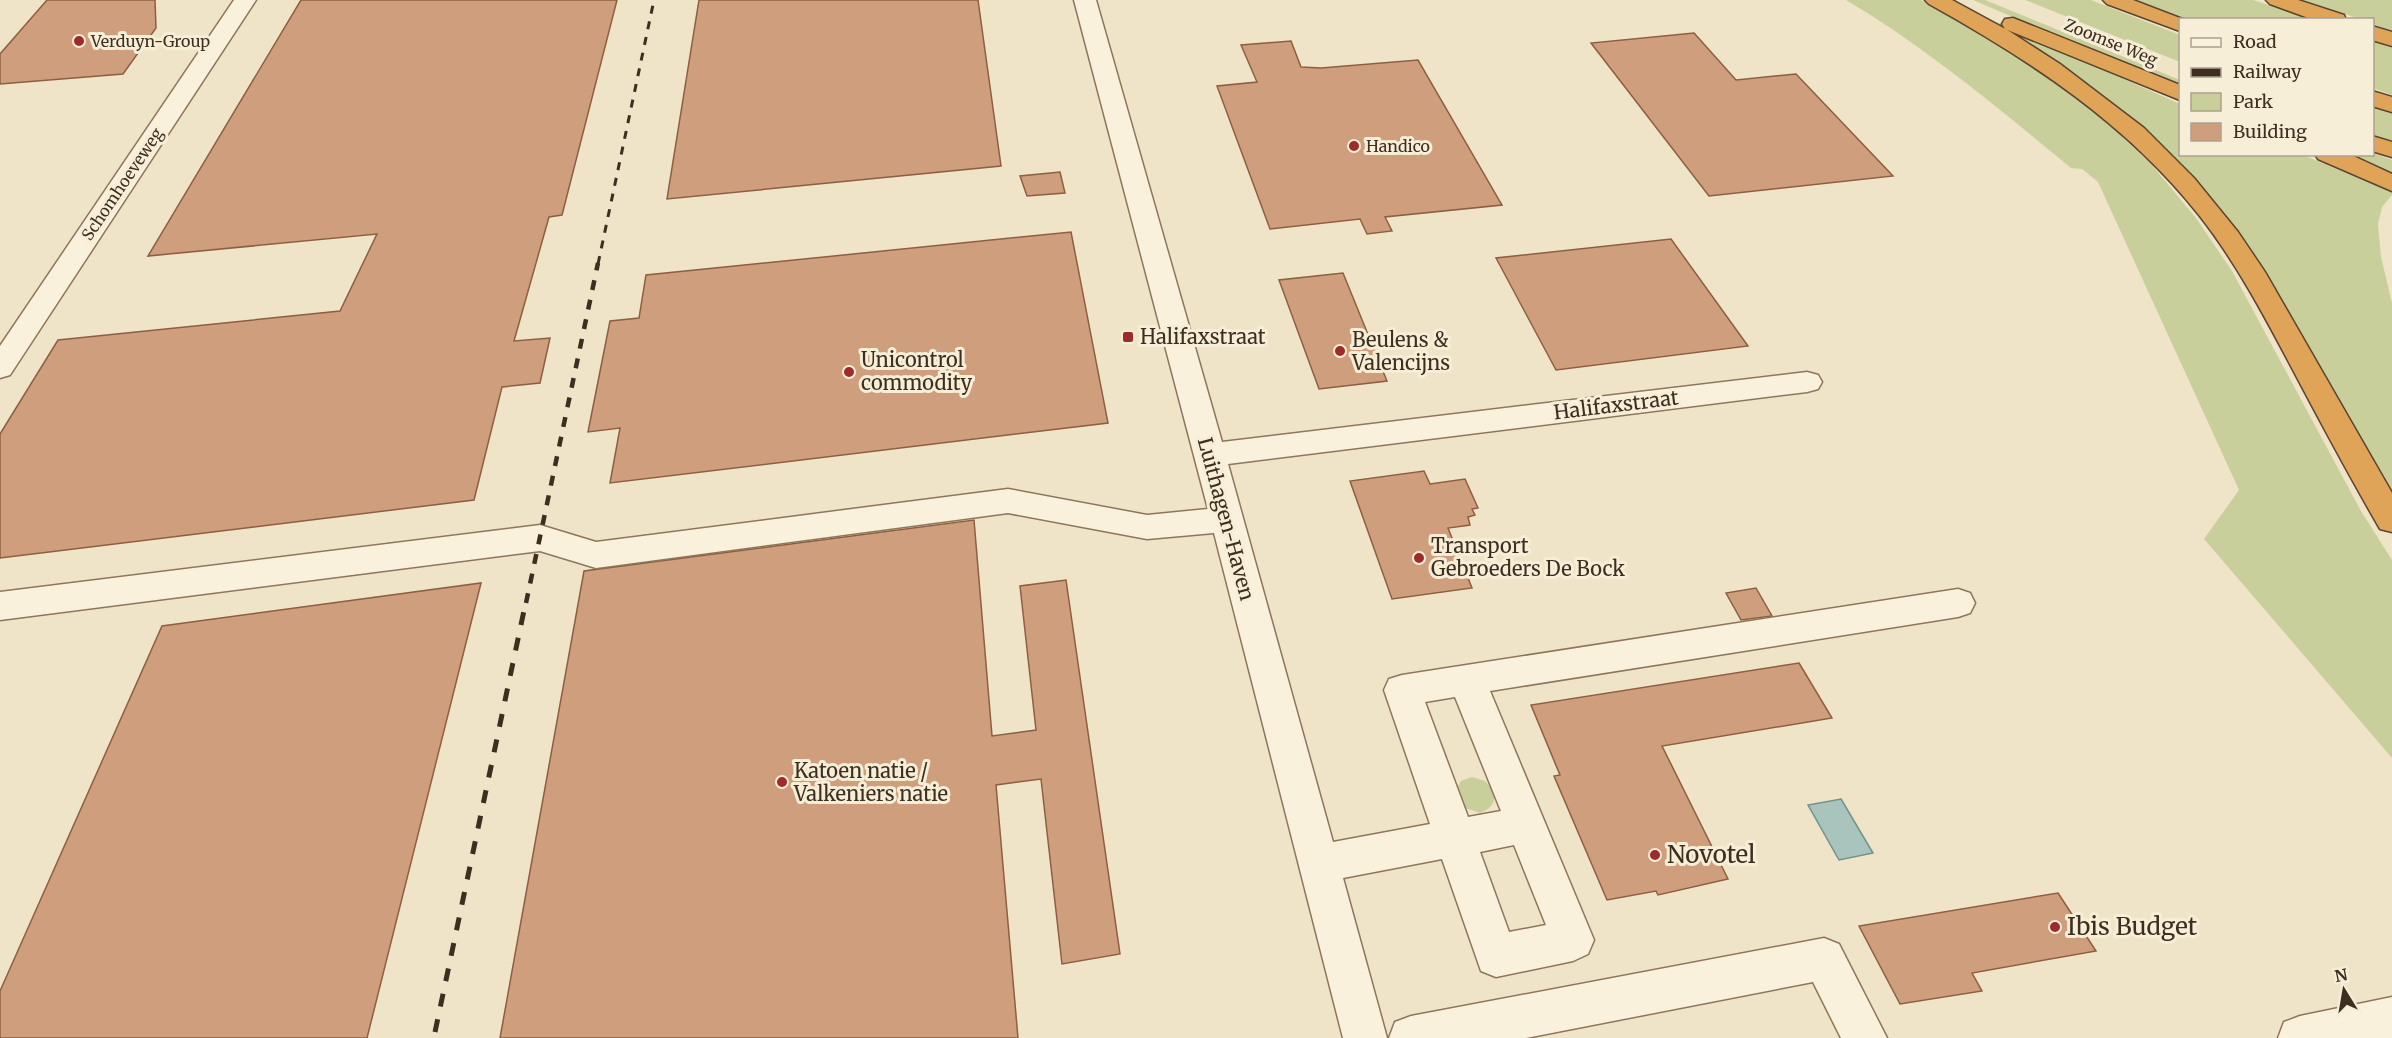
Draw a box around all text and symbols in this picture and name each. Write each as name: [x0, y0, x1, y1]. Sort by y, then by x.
street label: Zoomse Weg: [2062, 14, 2161, 70]
legend: [2179, 18, 2374, 156]
text: Road: [2233, 30, 2277, 53]
place label: Verduyn-Group: [90, 31, 210, 51]
marker: Verduyn-Group: [72, 34, 86, 48]
text: Railway: [2233, 60, 2302, 83]
text: Park: [2233, 90, 2274, 113]
text: Building: [2233, 120, 2307, 143]
street label: Schomhoeveweg: [77, 124, 167, 244]
place label: Handico: [1366, 136, 1430, 156]
marker: Handico: [1347, 139, 1361, 153]
place label: Halifaxstraat: [1140, 324, 1266, 349]
place label: Beulens & Valencijns: [1351, 327, 1450, 375]
marker: Halifaxstraat: [1121, 330, 1135, 344]
marker: Beulens & Valencijns: [1333, 344, 1347, 358]
place label: Unicontrol commodity: [861, 347, 973, 395]
marker: Unicontrol commodity: [842, 365, 856, 379]
street label: Halifaxstraat: [1552, 384, 1680, 425]
street label: Luithagen-Haven: [1193, 435, 1260, 603]
place label: Transport Gebroeders De Bock: [1431, 533, 1625, 581]
marker: Transport Gebroeders De Bock: [1412, 551, 1426, 565]
place label: Katoen natie / Valkeniers natie: [793, 758, 948, 806]
marker: Katoen natie / Valkeniers natie: [775, 775, 789, 789]
place label: Novotel: [1667, 839, 1756, 870]
marker: Novotel: [1648, 848, 1662, 862]
place label: Ibis Budget: [2067, 911, 2198, 942]
marker: Ibis Budget: [2048, 920, 2062, 934]
north arrow: [2314, 960, 2374, 1020]
text: N: [2333, 964, 2350, 986]

